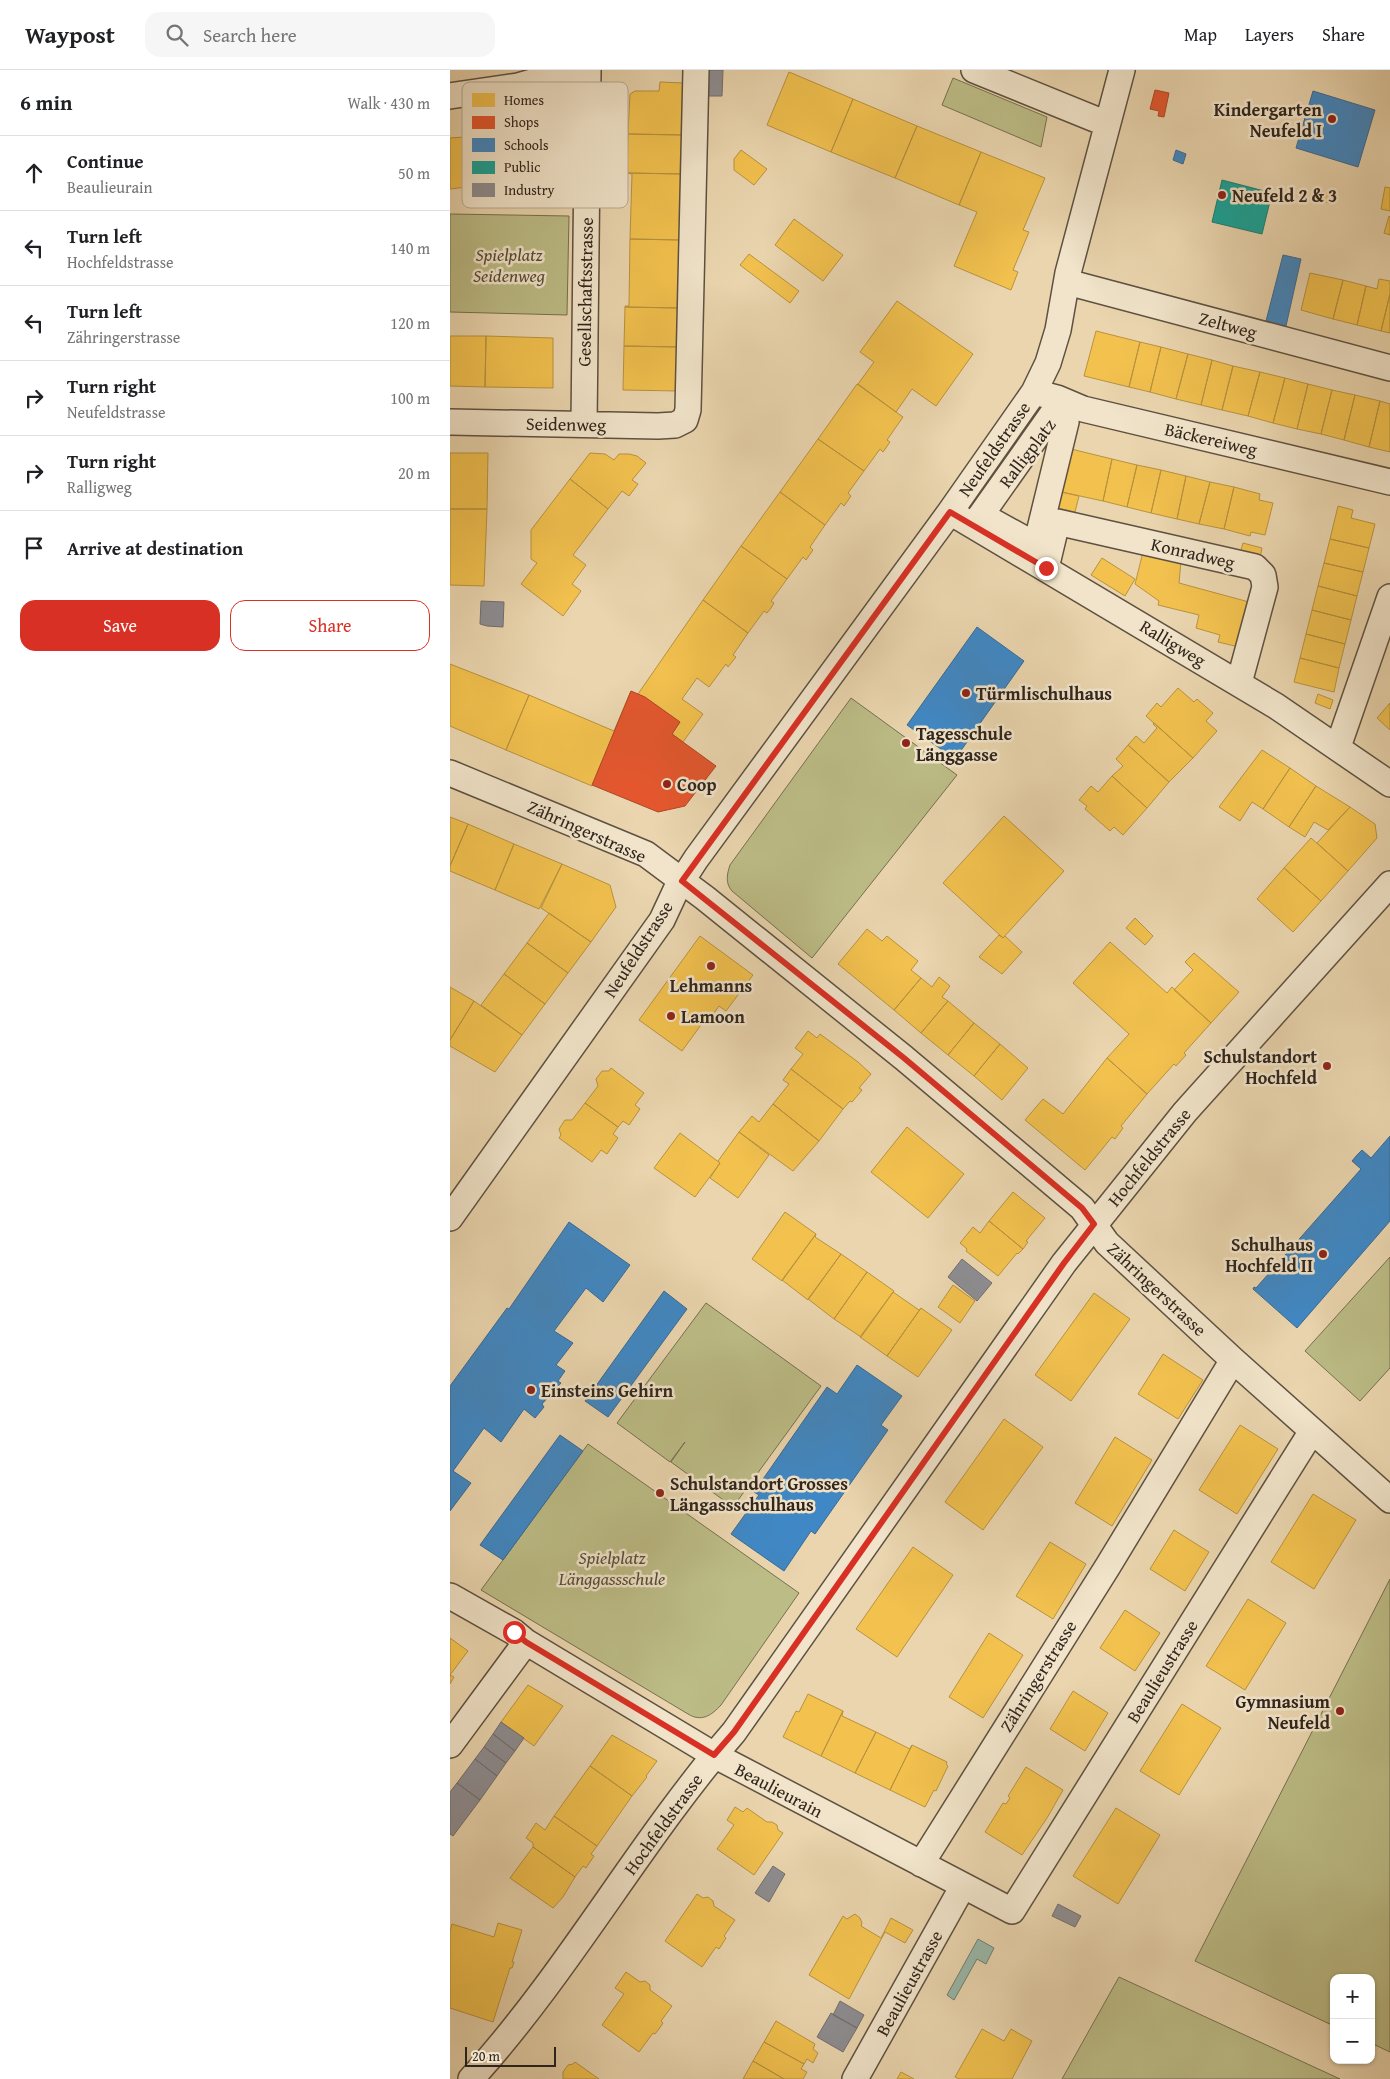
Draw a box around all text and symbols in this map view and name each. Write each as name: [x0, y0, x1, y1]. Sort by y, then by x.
search box: [145, 12, 495, 57]
text: Waypost: [25, 17, 115, 52]
icon: search: [163, 21, 191, 49]
text: Search here: [203, 21, 297, 49]
text: Map: [1184, 21, 1217, 48]
text: Layers: [1245, 21, 1294, 48]
text: Share: [1322, 21, 1365, 48]
legend: [462, 82, 628, 208]
text: 6 min: [20, 87, 72, 118]
text: Homes: [504, 90, 544, 110]
text: Walk · 430 m: [347, 91, 430, 115]
place label: Kindergarten Neufeld I: [1214, 96, 1322, 144]
text: Shops: [504, 112, 539, 132]
marker: Kindergarten Neufeld I: [1326, 113, 1338, 125]
text: Schools: [504, 135, 548, 155]
text: Continue: [67, 147, 144, 175]
text: Public: [504, 157, 540, 177]
icon: ahead: [20, 159, 48, 187]
text: 50 m: [398, 161, 430, 185]
text: Beaulieurain: [67, 175, 152, 199]
text: Industry: [504, 180, 554, 200]
place label: Neufeld 2 & 3: [1232, 182, 1337, 209]
marker: Neufeld 2 & 3: [1216, 189, 1228, 201]
street label: Gesellschaftsstrasse: [570, 217, 600, 367]
text: Turn left: [67, 222, 142, 250]
icon: left: [20, 234, 48, 262]
text: 140 m: [390, 236, 430, 260]
park label: Spielplatz Seidenweg: [473, 241, 545, 289]
text: Hochfeldstrasse: [67, 250, 174, 274]
text: Turn left: [67, 297, 142, 325]
street label: Zeltweg: [1196, 304, 1260, 346]
icon: left: [20, 309, 48, 337]
text: 120 m: [390, 311, 430, 335]
text: Zähringerstrasse: [67, 325, 180, 349]
text: Turn right: [67, 372, 156, 400]
icon: right: [20, 384, 48, 412]
text: 100 m: [390, 386, 430, 410]
street label: Neufeldstrasse: [951, 396, 1037, 502]
text: Neufeldstrasse: [67, 400, 166, 424]
street label: Seidenweg: [526, 410, 606, 438]
street label: Ralligplatz: [992, 413, 1062, 493]
street label: Bäckereiweg: [1162, 415, 1260, 463]
text: Turn right: [67, 447, 156, 475]
icon: right: [20, 459, 48, 487]
text: 20 m: [398, 461, 430, 485]
text: Ralligweg: [67, 475, 132, 499]
street label: Konradweg: [1148, 530, 1238, 576]
icon: arrive: [20, 534, 48, 562]
text: Arrive at destination: [67, 534, 243, 562]
route end: [1035, 557, 1058, 580]
button: Save: [20, 600, 220, 651]
button: Share: [230, 600, 430, 651]
street label: Ralligweg: [1135, 613, 1211, 673]
place label: Türmlischulhaus: [976, 680, 1112, 707]
marker: Türmlischulhaus: [960, 687, 972, 699]
place label: Tagesschule Länggasse: [916, 720, 1013, 768]
marker: Tagesschule Länggasse: [900, 737, 912, 749]
place label: Coop: [677, 771, 717, 798]
marker: Coop: [661, 778, 673, 790]
street label: Zähringerstrasse: [523, 793, 651, 869]
street label: Neufeldstrasse: [596, 895, 680, 1003]
marker: Lehmanns: [705, 960, 717, 972]
place label: Lehmanns: [670, 972, 753, 999]
place label: Lamoon: [681, 1003, 745, 1030]
marker: Lamoon: [665, 1010, 677, 1022]
place label: Schulstandort Hochfeld: [1204, 1043, 1318, 1091]
marker: Schulstandort Hochfeld: [1321, 1060, 1333, 1072]
street label: Hochfeldstrasse: [1101, 1102, 1197, 1212]
place label: Schulhaus Hochfeld II: [1225, 1231, 1313, 1279]
street label: Zähringerstrasse: [1101, 1236, 1213, 1342]
marker: Schulhaus Hochfeld II: [1317, 1248, 1329, 1260]
place label: Einsteins Gehirn: [541, 1377, 673, 1404]
marker: Einsteins Gehirn: [525, 1384, 537, 1396]
place label: Schulstandort Grosses Längassschulhaus: [670, 1470, 848, 1518]
marker: Schulstandort Grosses Längassschulhaus: [654, 1487, 666, 1499]
park label: Spielplatz Länggassschule: [558, 1544, 665, 1592]
street label: Beaulieustrasse: [1120, 1614, 1204, 1728]
street label: Zähringerstrasse: [993, 1615, 1083, 1737]
route start: [503, 1621, 526, 1644]
place label: Gymnasium Neufeld: [1235, 1688, 1331, 1736]
marker: Gymnasium Neufeld: [1334, 1705, 1346, 1717]
street label: Beaulieurain: [730, 1756, 828, 1824]
street label: Hochfeldstrasse: [617, 1768, 709, 1880]
street label: Beaulieustrasse: [869, 1925, 949, 2041]
map controls: [1330, 1974, 1375, 2064]
button: +: [1330, 1974, 1375, 2019]
button: −: [1330, 2019, 1375, 2064]
scale bar: [465, 2044, 556, 2067]
text: 20 m: [472, 2046, 500, 2066]

